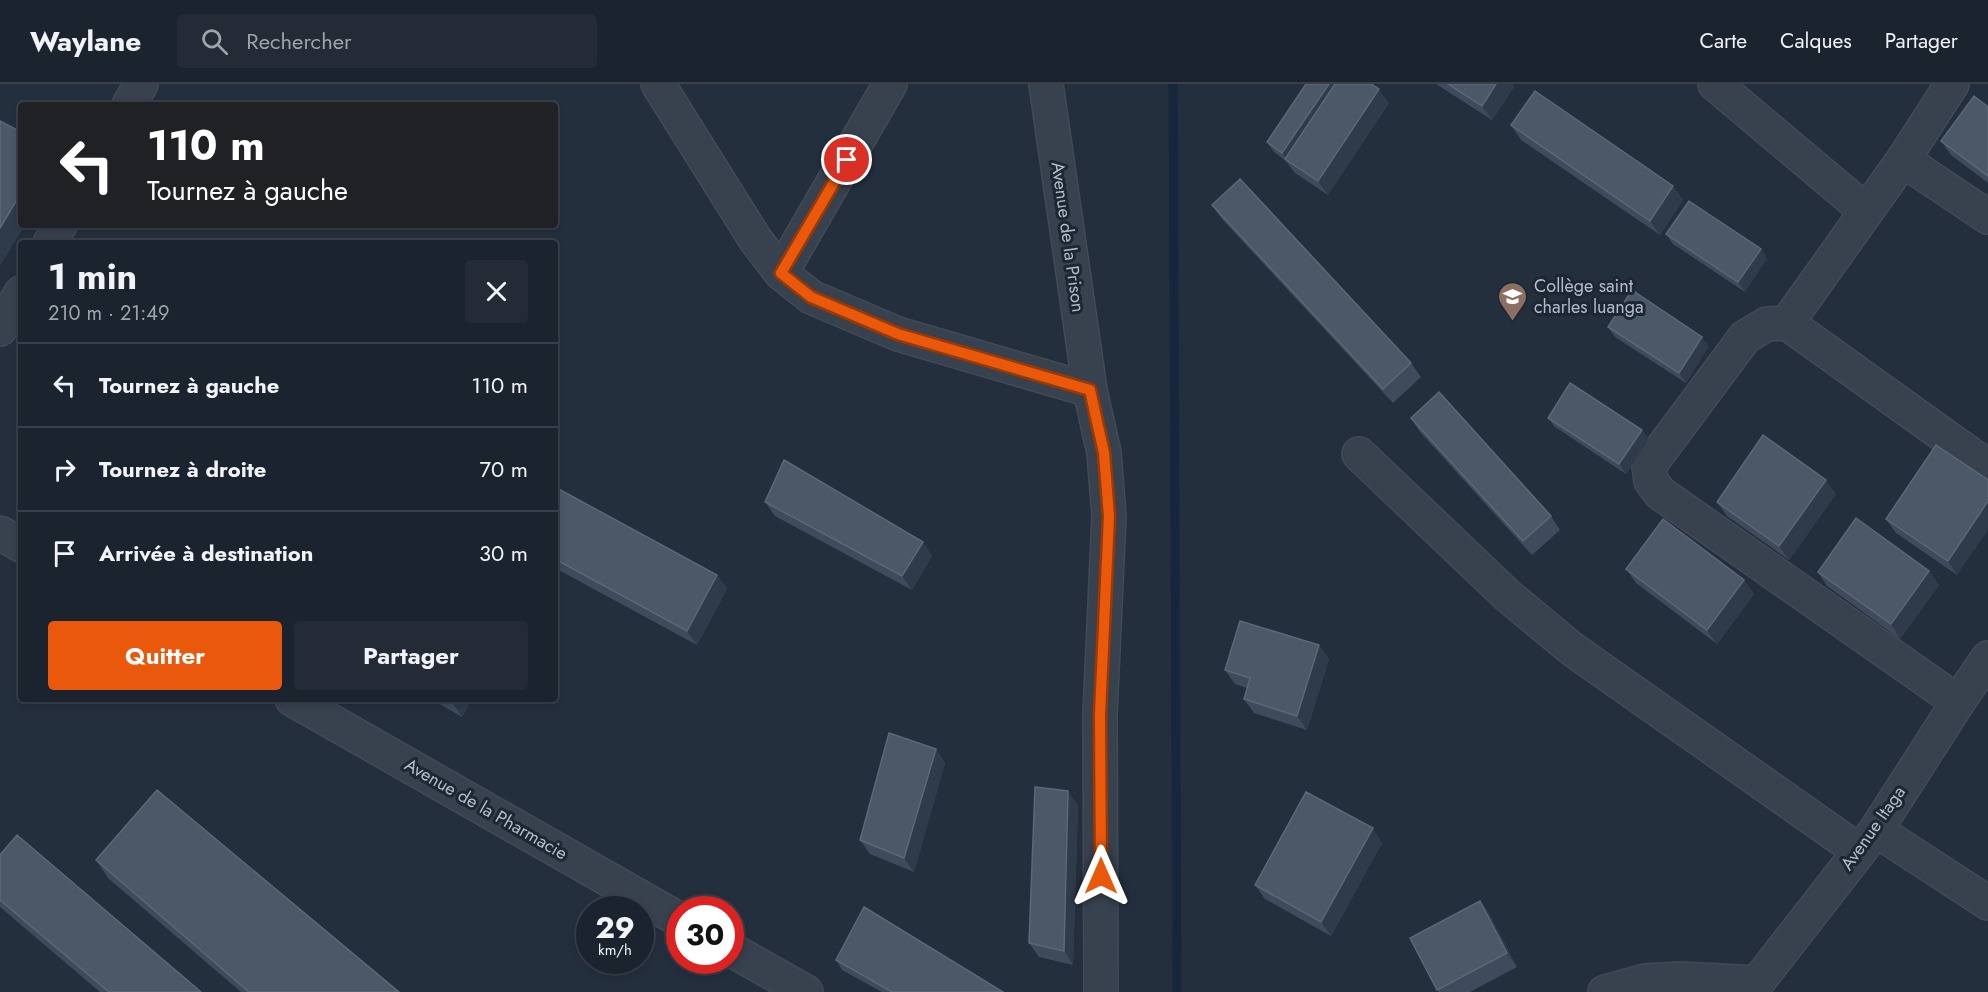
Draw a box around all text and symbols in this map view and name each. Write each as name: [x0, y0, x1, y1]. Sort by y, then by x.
search box: [177, 14, 597, 68]
text: Waylane: [30, 21, 141, 62]
icon: search: [198, 25, 231, 58]
text: Rechercher: [246, 25, 352, 57]
text: Carte: [1700, 26, 1747, 56]
text: Calques: [1780, 26, 1852, 56]
text: Partager: [1885, 26, 1958, 56]
text: 110 m: [147, 115, 265, 176]
icon: left: [48, 126, 126, 204]
pin: [821, 134, 872, 185]
icon: arrive: [830, 143, 863, 176]
street label: Avenue de la Prison: [1045, 160, 1091, 314]
text: Tournez à gauche: [147, 171, 348, 210]
text: 1 min: [48, 250, 137, 302]
button: close: [465, 260, 528, 323]
place label: Collège saint charles luanga: [1534, 273, 1644, 320]
school or university icon: Collège saint charles luanga: [1497, 280, 1529, 322]
text: 210 m · 21:49: [48, 299, 170, 328]
icon: left: [48, 369, 81, 402]
text: Tournez à gauche: [99, 369, 279, 401]
text: 110 m: [471, 369, 528, 401]
icon: right: [48, 453, 81, 486]
text: Tournez à droite: [99, 453, 266, 485]
text: 70 m: [479, 453, 528, 485]
icon: arrive: [48, 537, 81, 570]
text: Arrivée à destination: [99, 537, 313, 569]
text: 30 m: [479, 537, 528, 569]
button: Quitter: [48, 621, 282, 690]
button: Partager: [294, 621, 528, 690]
street label: Avenue de la Pharmacie: [400, 752, 572, 866]
street label: Avenue Itaga: [1834, 780, 1912, 876]
position arrow: [1069, 844, 1133, 908]
speed limit sign: 30: [666, 896, 744, 974]
text: 29: [595, 906, 635, 949]
text: km/h: [598, 939, 632, 961]

